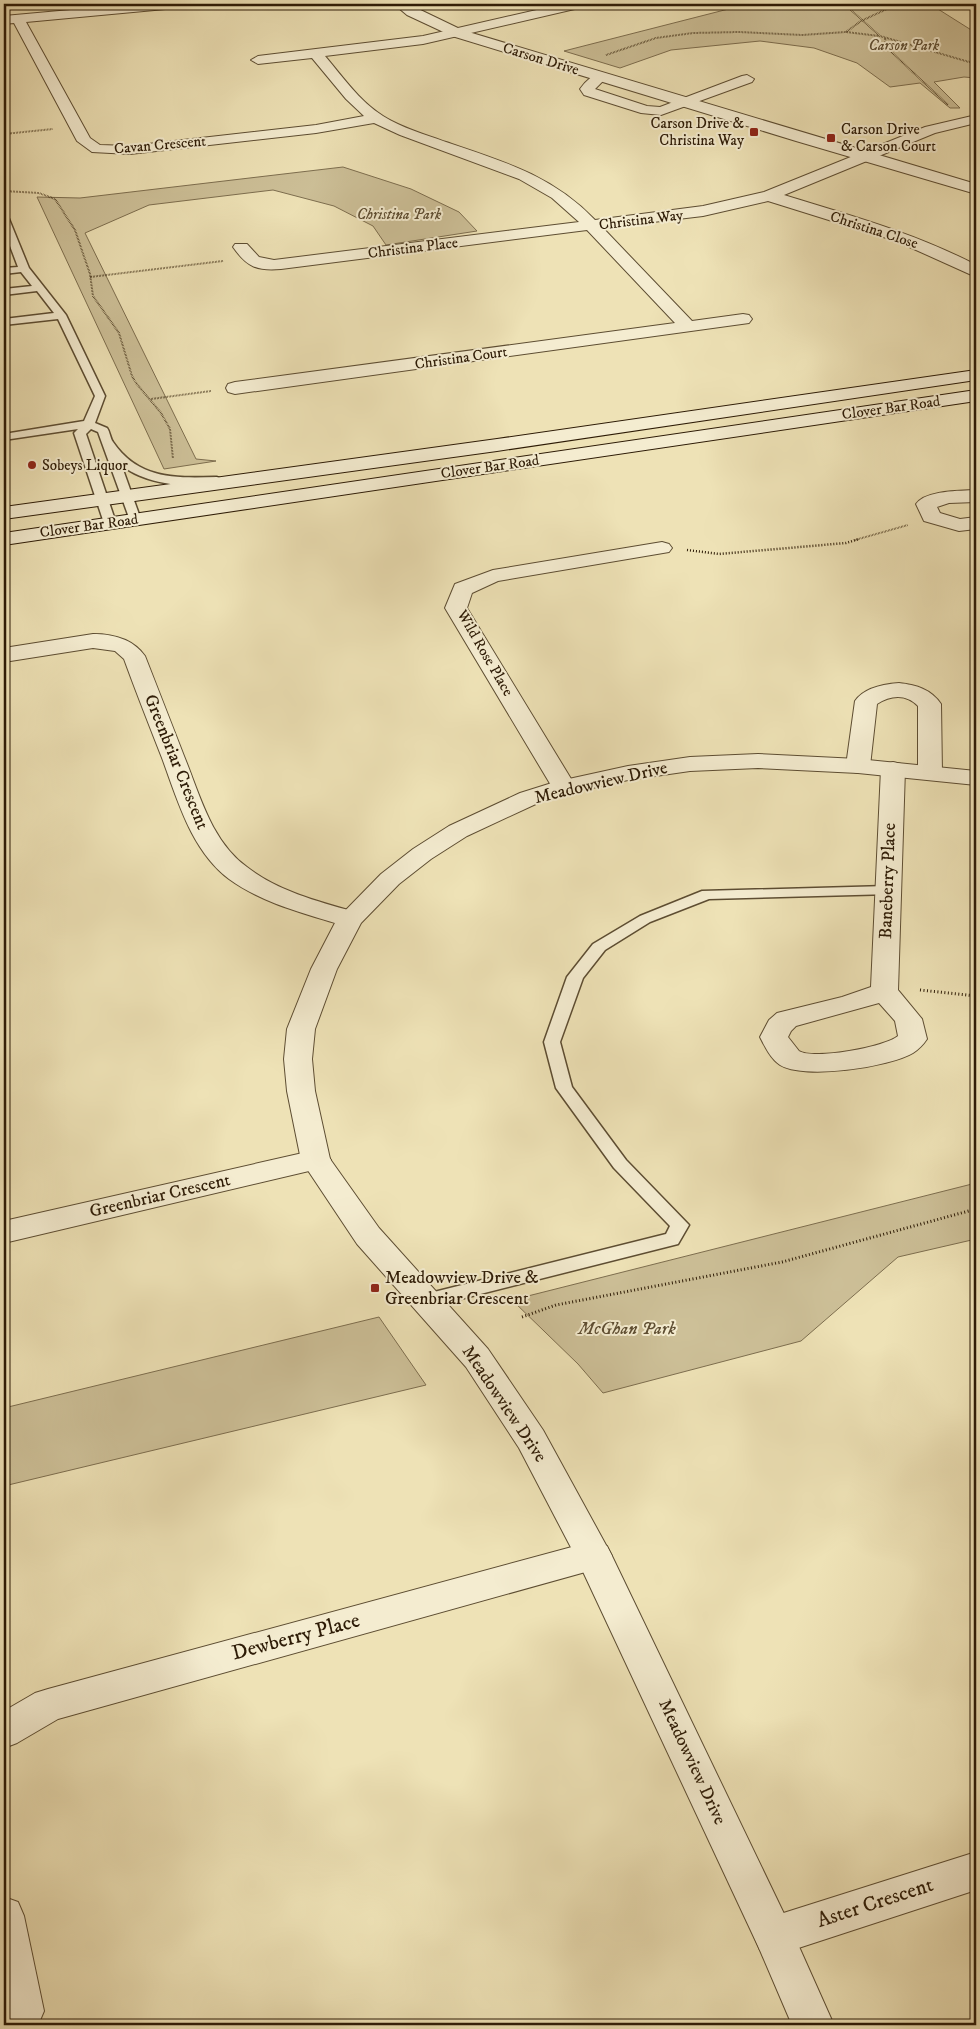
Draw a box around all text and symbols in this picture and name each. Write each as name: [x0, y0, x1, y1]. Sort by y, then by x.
park label: Carson Park: [869, 36, 940, 55]
street label: Carson Drive: [501, 38, 581, 80]
place label: Carson Drive & Christina Way: [651, 114, 745, 150]
place label: Carson Drive & Carson Court: [841, 120, 936, 156]
marker: Carson Drive & Christina Way: [748, 126, 760, 138]
street label: Cavan Crescent: [113, 131, 207, 158]
marker: Carson Drive & Carson Court: [825, 132, 837, 144]
park label: Christina Park: [357, 205, 442, 224]
street label: Christina Way: [598, 205, 685, 235]
street label: Christina Close: [828, 207, 920, 253]
street label: Christina Place: [367, 233, 459, 263]
street label: Christina Court: [413, 342, 509, 374]
street label: Clover Bar Road: [841, 392, 942, 424]
street label: Clover Bar Road: [440, 451, 541, 483]
place label: Sobeys Liquor: [42, 456, 128, 475]
marker: Sobeys Liquor: [26, 459, 38, 471]
street label: Clover Bar Road: [39, 510, 140, 542]
street label: Wild Rose Place: [452, 606, 517, 700]
street label: Greenbriar Crescent: [139, 691, 213, 833]
street label: Meadowview Drive: [532, 757, 670, 809]
street label: Baneberry Place: [875, 823, 901, 939]
street label: Greenbriar Crescent: [87, 1169, 233, 1223]
place label: Meadowview Drive & Greenbriar Crescent: [385, 1267, 539, 1310]
marker: Meadowview Drive & Greenbriar Crescent: [369, 1282, 381, 1294]
park label: McGhan Park: [576, 1318, 676, 1340]
street label: Meadowview Drive: [457, 1341, 551, 1467]
street label: Dewberry Place: [229, 1607, 363, 1667]
street label: Meadowview Drive: [653, 1696, 731, 1828]
street label: Aster Crescent: [814, 1872, 937, 1934]

